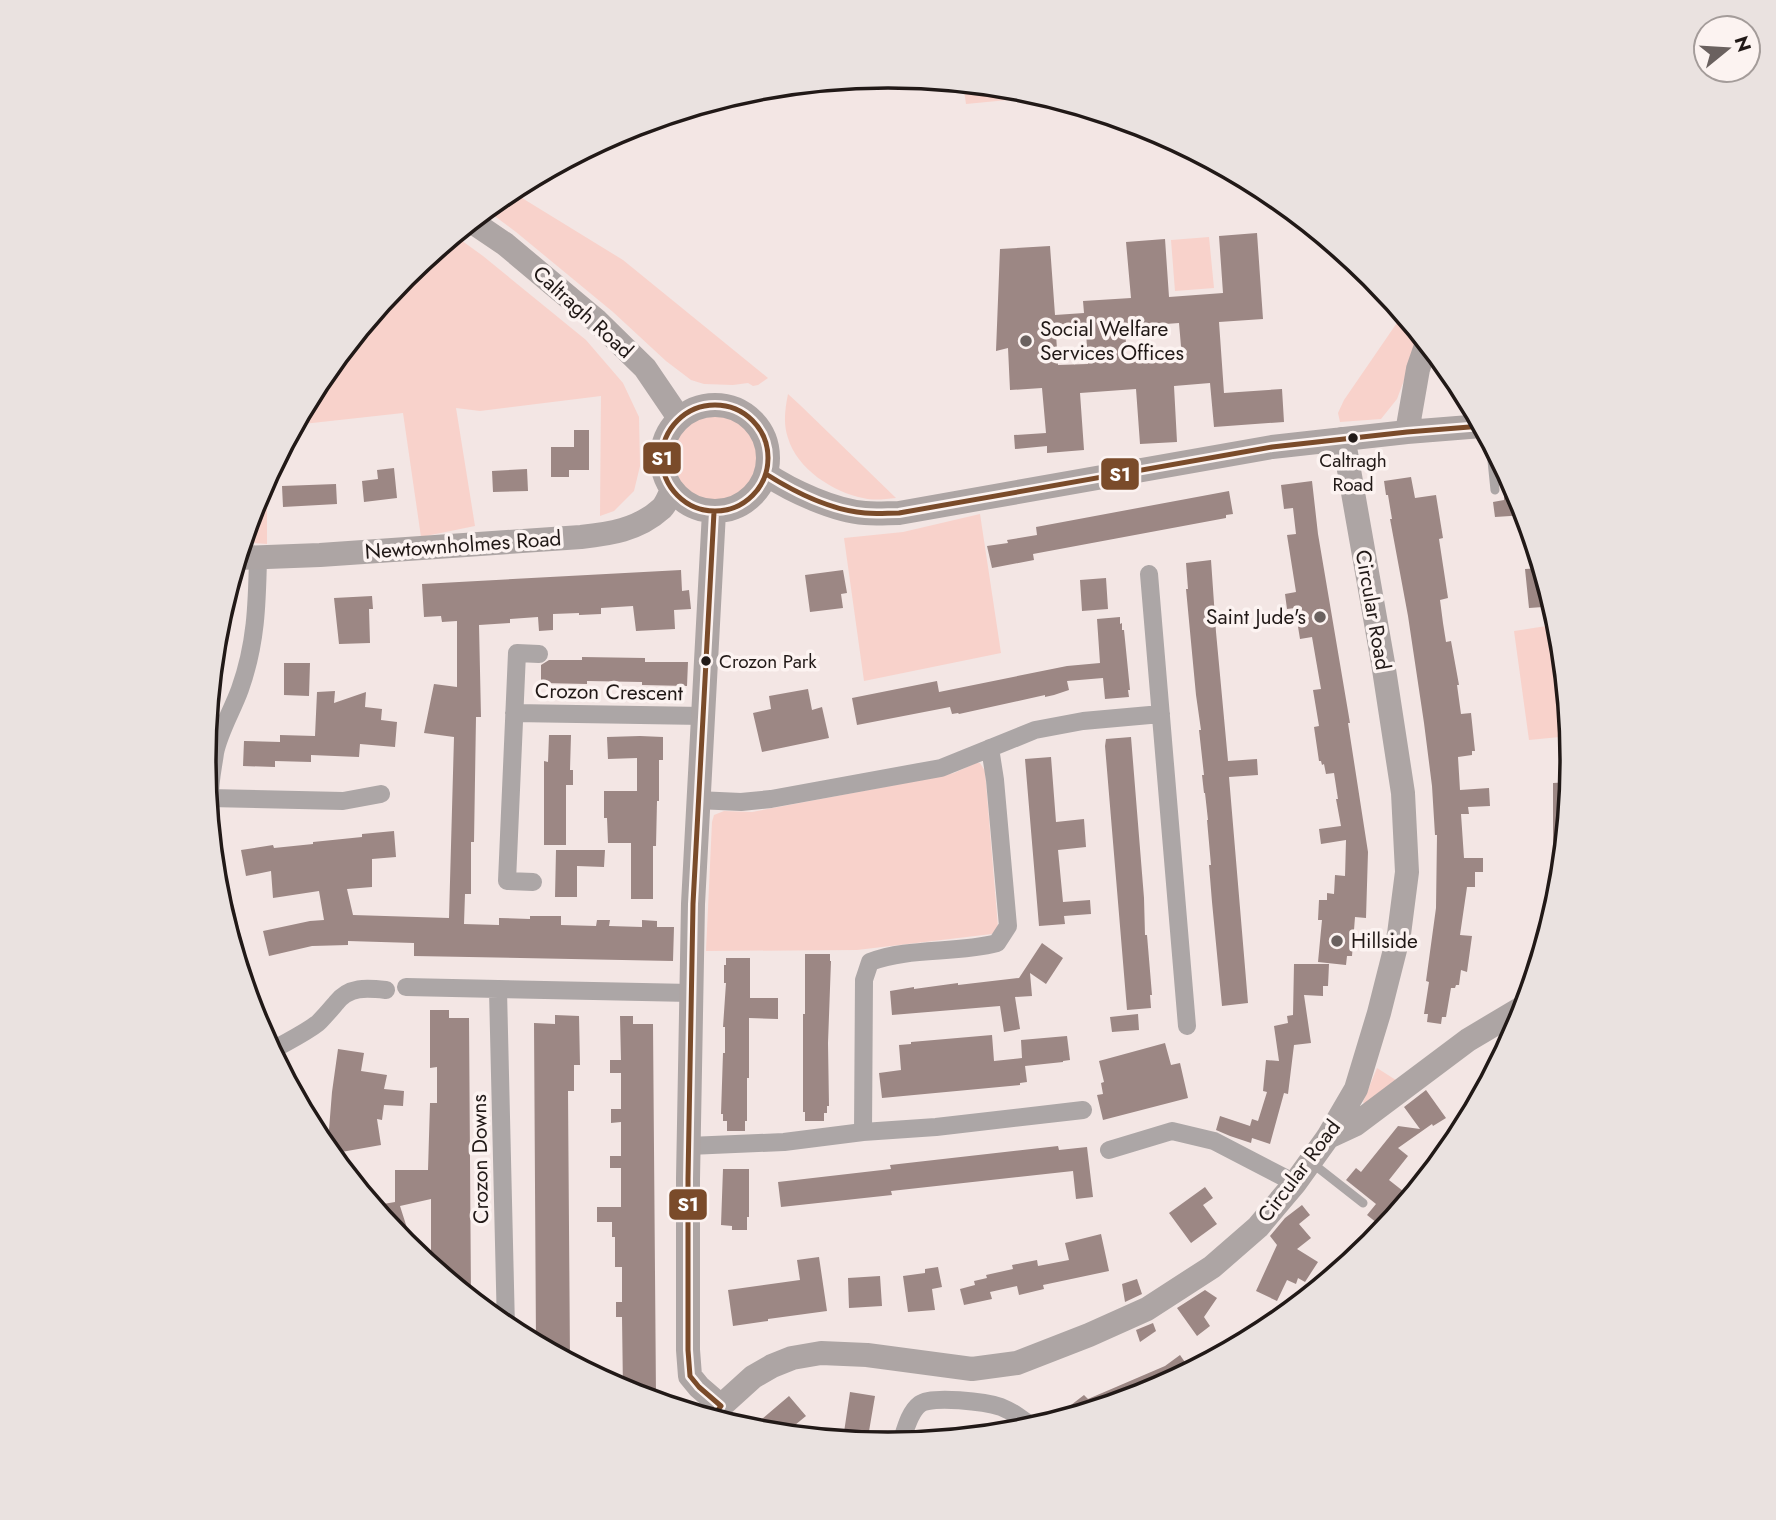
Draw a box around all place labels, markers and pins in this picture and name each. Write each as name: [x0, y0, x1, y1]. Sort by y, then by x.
place label: Social Welfare Services Offices: [1040, 314, 1184, 368]
marker: Social Welfare Services Offices: [1018, 333, 1034, 349]
marker: Caltragh Road: [1346, 431, 1360, 445]
place label: Caltragh Road: [1319, 447, 1387, 498]
place label: Saint Jude's: [1206, 602, 1306, 632]
marker: Saint Jude's: [1312, 609, 1328, 625]
place label: Crozon Park: [719, 648, 817, 675]
marker: Crozon Park: [699, 654, 713, 668]
place label: Hillside: [1351, 926, 1418, 956]
marker: Hillside: [1329, 933, 1345, 949]

